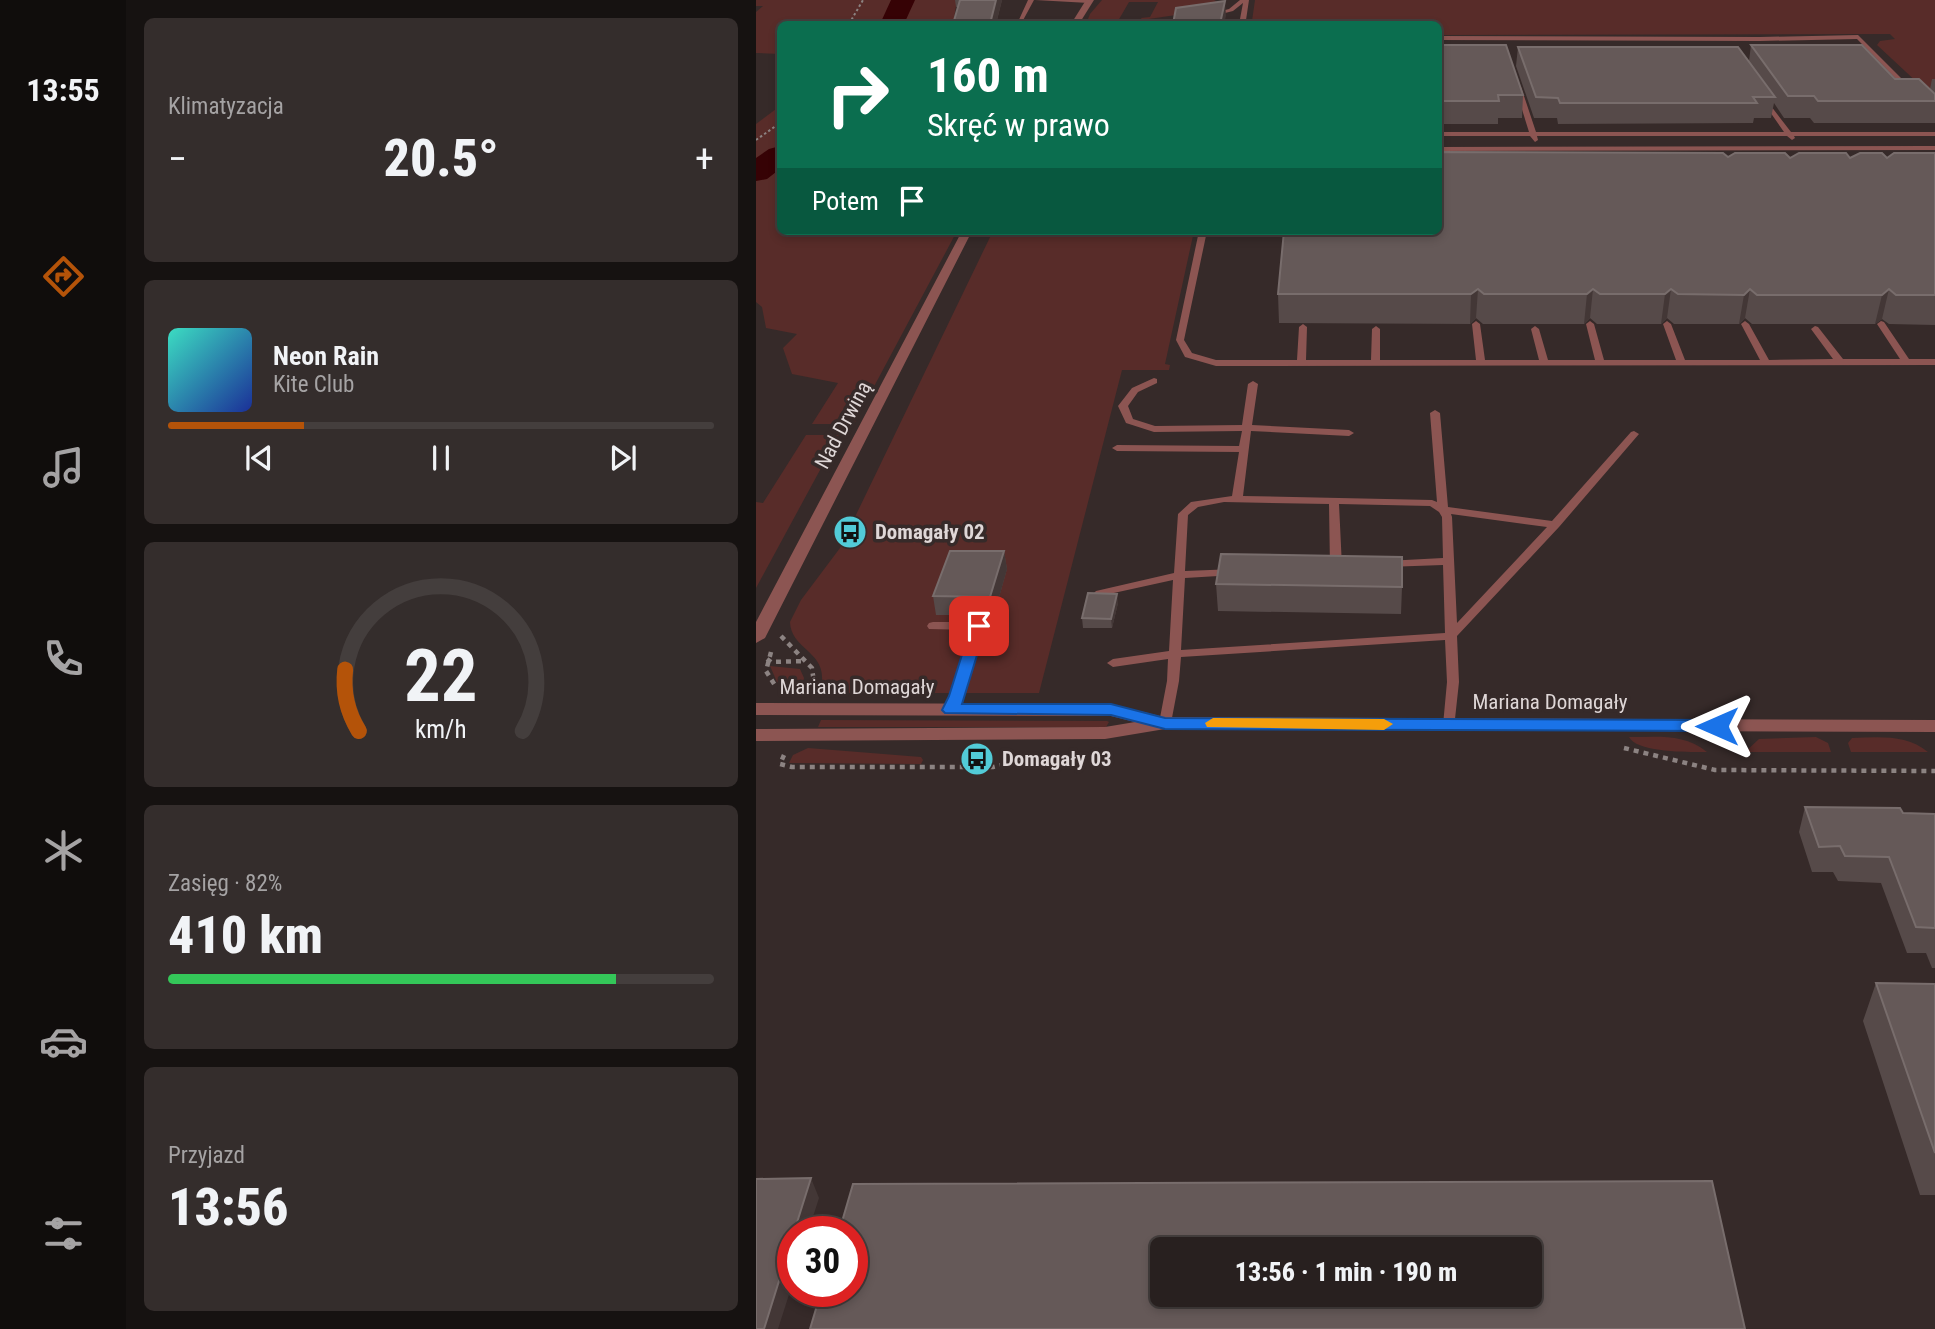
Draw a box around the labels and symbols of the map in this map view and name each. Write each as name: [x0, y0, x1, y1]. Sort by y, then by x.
street label: Nad Drwiną: [810, 377, 876, 473]
bus stop icon: Domagały 02: [831, 513, 869, 551]
place label: Domagały 02: [875, 520, 985, 544]
pin: [949, 596, 1009, 656]
street label: Mariana Domagały: [779, 675, 935, 699]
position arrow: [1680, 689, 1754, 763]
street label: Mariana Domagały: [1472, 690, 1628, 714]
bus stop icon: Domagały 03: [958, 740, 996, 778]
place label: Domagały 03: [1002, 747, 1112, 771]
speed limit sign: 30: [777, 1216, 868, 1307]

